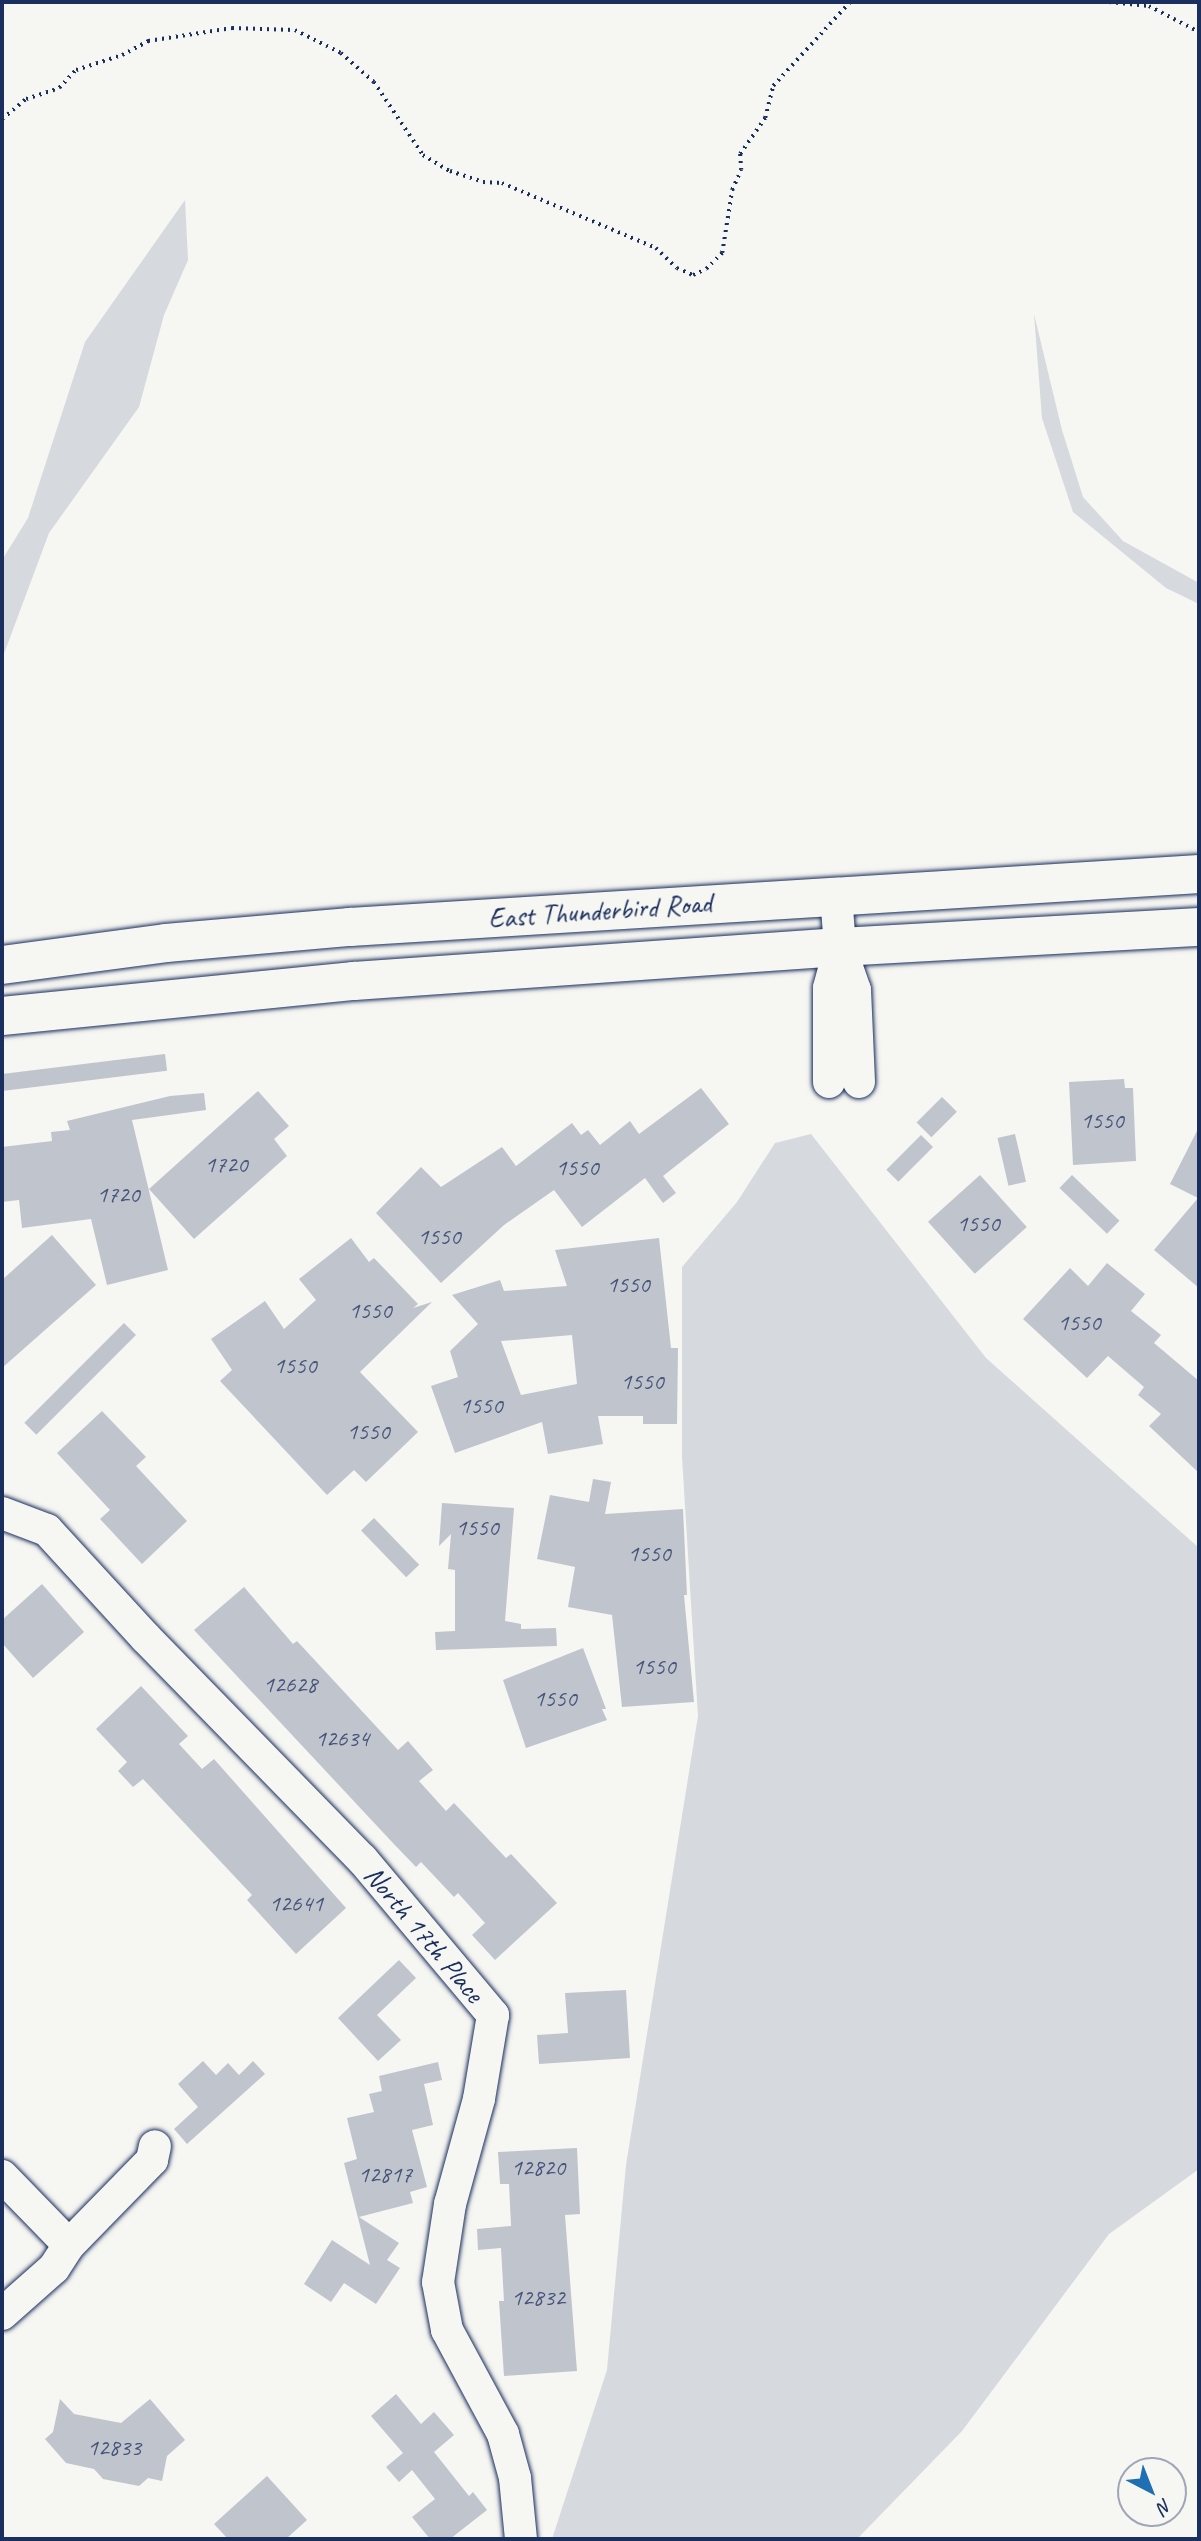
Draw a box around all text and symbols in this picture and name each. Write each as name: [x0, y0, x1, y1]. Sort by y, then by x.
street label: East Thunderbird Road: [487, 886, 713, 936]
house number: 1550: [1080, 1107, 1124, 1135]
house number: 1720: [204, 1151, 248, 1179]
house number: 1550: [555, 1154, 599, 1182]
house number: 1720: [96, 1181, 140, 1209]
house number: 1550: [956, 1210, 1000, 1238]
house number: 1550: [417, 1223, 461, 1251]
house number: 1550: [606, 1271, 650, 1299]
house number: 1550: [348, 1297, 392, 1325]
house number: 1550: [1057, 1309, 1101, 1337]
house number: 1550: [273, 1352, 317, 1380]
house number: 1550: [620, 1368, 664, 1396]
house number: 1550: [459, 1392, 503, 1420]
house number: 1550: [346, 1418, 390, 1446]
house number: 1550: [455, 1514, 499, 1542]
house number: 1550: [627, 1540, 671, 1568]
house number: 1550: [632, 1653, 676, 1681]
house number: 12628: [263, 1671, 317, 1699]
house number: 1550: [533, 1685, 577, 1713]
house number: 12634: [315, 1725, 369, 1753]
street label: North 17th Place: [357, 1859, 491, 2009]
house number: 12641: [269, 1890, 323, 1918]
house number: 12820: [511, 2154, 565, 2182]
house number: 12817: [358, 2161, 412, 2189]
house number: 12832: [511, 2284, 565, 2312]
house number: 12833: [87, 2434, 141, 2462]
north arrow: [1117, 2457, 1187, 2527]
text: N: [1152, 2493, 1177, 2519]

